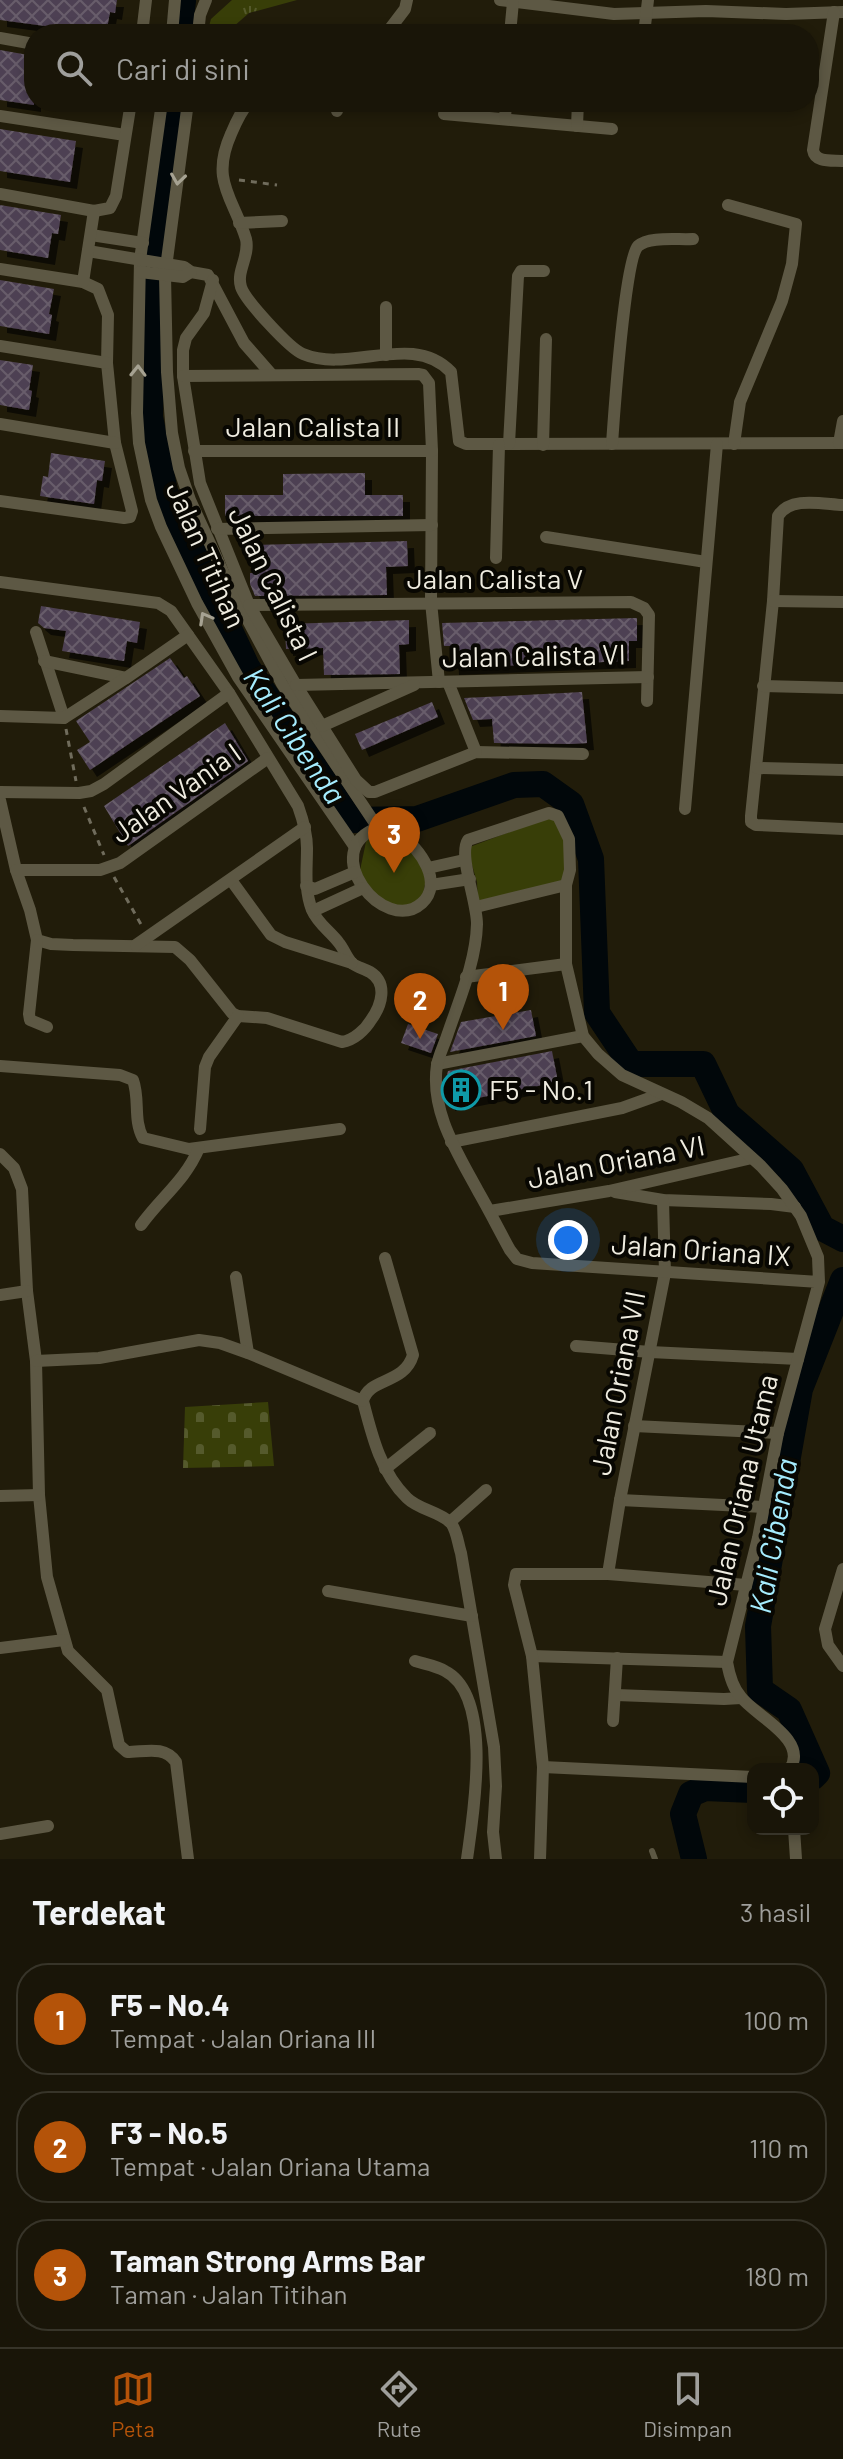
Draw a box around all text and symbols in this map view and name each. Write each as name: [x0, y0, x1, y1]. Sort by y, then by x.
search box: [24, 24, 819, 112]
icon: search: [52, 46, 96, 90]
text: Cari di sini: [116, 50, 250, 86]
one-way arrow: [170, 172, 187, 186]
one-way arrow: [130, 364, 147, 377]
street label: Jalan Calista II: [226, 409, 400, 443]
street label: Jalan Titihan: [160, 476, 254, 633]
street label: Jalan Calista I: [222, 501, 326, 666]
street label: Jalan Calista V: [407, 561, 583, 595]
one-way arrow: [199, 612, 215, 626]
street label: Jalan Calista VI: [442, 636, 626, 674]
water label: Kali Cibenda: [237, 660, 354, 810]
street label: Jalan Vania I: [104, 735, 247, 849]
pin: 3: [368, 807, 420, 873]
pin: 1: [477, 964, 529, 1030]
pin: 2: [394, 973, 446, 1039]
building icon: F5 - No.1: [440, 1069, 482, 1111]
place label: F5 - No.1: [489, 1072, 593, 1106]
street label: Jalan Oriana VI: [524, 1127, 707, 1195]
your location: [548, 1220, 588, 1260]
street label: Jalan Oriana IX: [610, 1226, 792, 1272]
street label: Jalan Oriana VII: [582, 1288, 652, 1478]
street label: Jalan Oriana Utama: [698, 1371, 784, 1609]
water label: Kali Cibenda: [741, 1455, 803, 1616]
map controls: [747, 1763, 819, 1835]
button: locate: [747, 1763, 819, 1835]
text: Terdekat: [32, 1891, 166, 1932]
text: 3 hasil: [740, 1896, 811, 1927]
text: F5 - No.4: [110, 1986, 230, 2022]
text: 1: [55, 2004, 65, 2035]
text: 100 m: [744, 2004, 809, 2035]
text: Tempat · Jalan Oriana III: [110, 2022, 376, 2053]
text: F3 - No.5: [110, 2114, 228, 2150]
text: 2: [53, 2132, 67, 2163]
text: 110 m: [749, 2132, 809, 2163]
text: Tempat · Jalan Oriana Utama: [110, 2150, 430, 2181]
text: Taman Strong Arms Bar: [110, 2242, 425, 2278]
text: 3: [53, 2260, 67, 2291]
text: 180 m: [745, 2260, 809, 2291]
text: Taman · Jalan Titihan: [110, 2278, 348, 2309]
tab: Peta: [111, 2367, 155, 2441]
tab: Rute: [377, 2367, 421, 2441]
tab: Disimpan: [643, 2367, 732, 2441]

